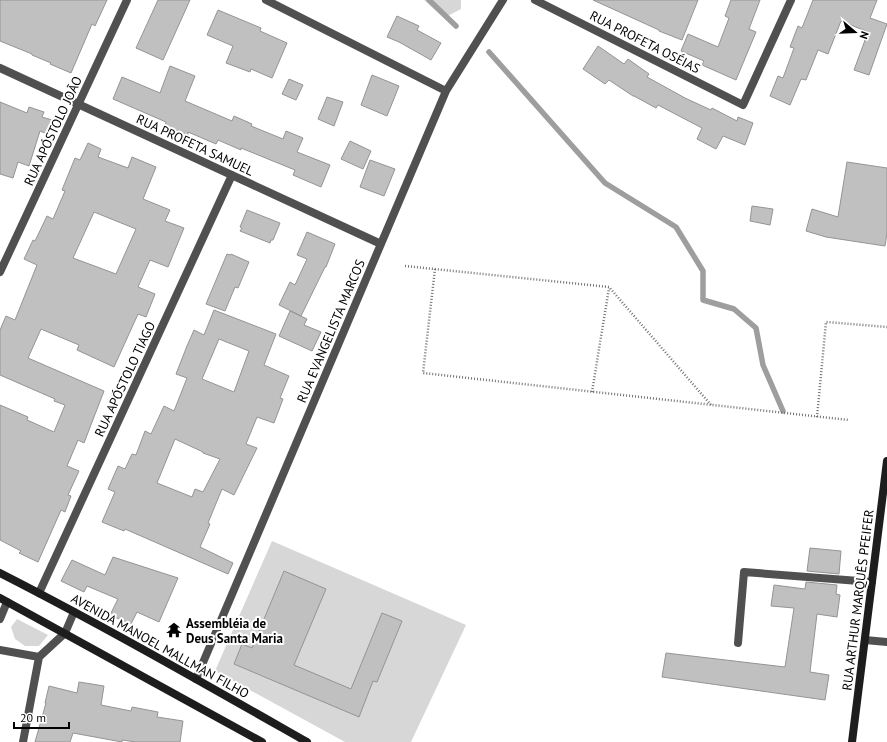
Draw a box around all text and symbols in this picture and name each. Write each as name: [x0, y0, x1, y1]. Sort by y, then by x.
street label: RUA PROFETA OSÉIAS: [587, 7, 703, 77]
north arrow: [835, 12, 875, 52]
text: N: [857, 30, 872, 41]
street label: RUA APÓSTOLO JOÃO: [20, 73, 86, 189]
street label: RUA PROFETA SAMUEL: [134, 110, 257, 180]
street label: RUA EVANGELISTA MARCOS: [293, 257, 369, 405]
street label: RUA APÓSTOLO TIAGO: [91, 319, 159, 439]
street label: RUA ARTHUR MARQUÊS PFEIFER: [838, 508, 878, 692]
street label: AVENIDA MANOEL MALLMAN FILHO: [68, 590, 252, 702]
place label: Assembléia de Deus Santa Maria: [186, 615, 283, 647]
temple icon: Assembléia de Deus Santa Maria: [165, 621, 183, 639]
scale bar: [14, 704, 69, 730]
text: 20 m: [20, 710, 46, 725]

